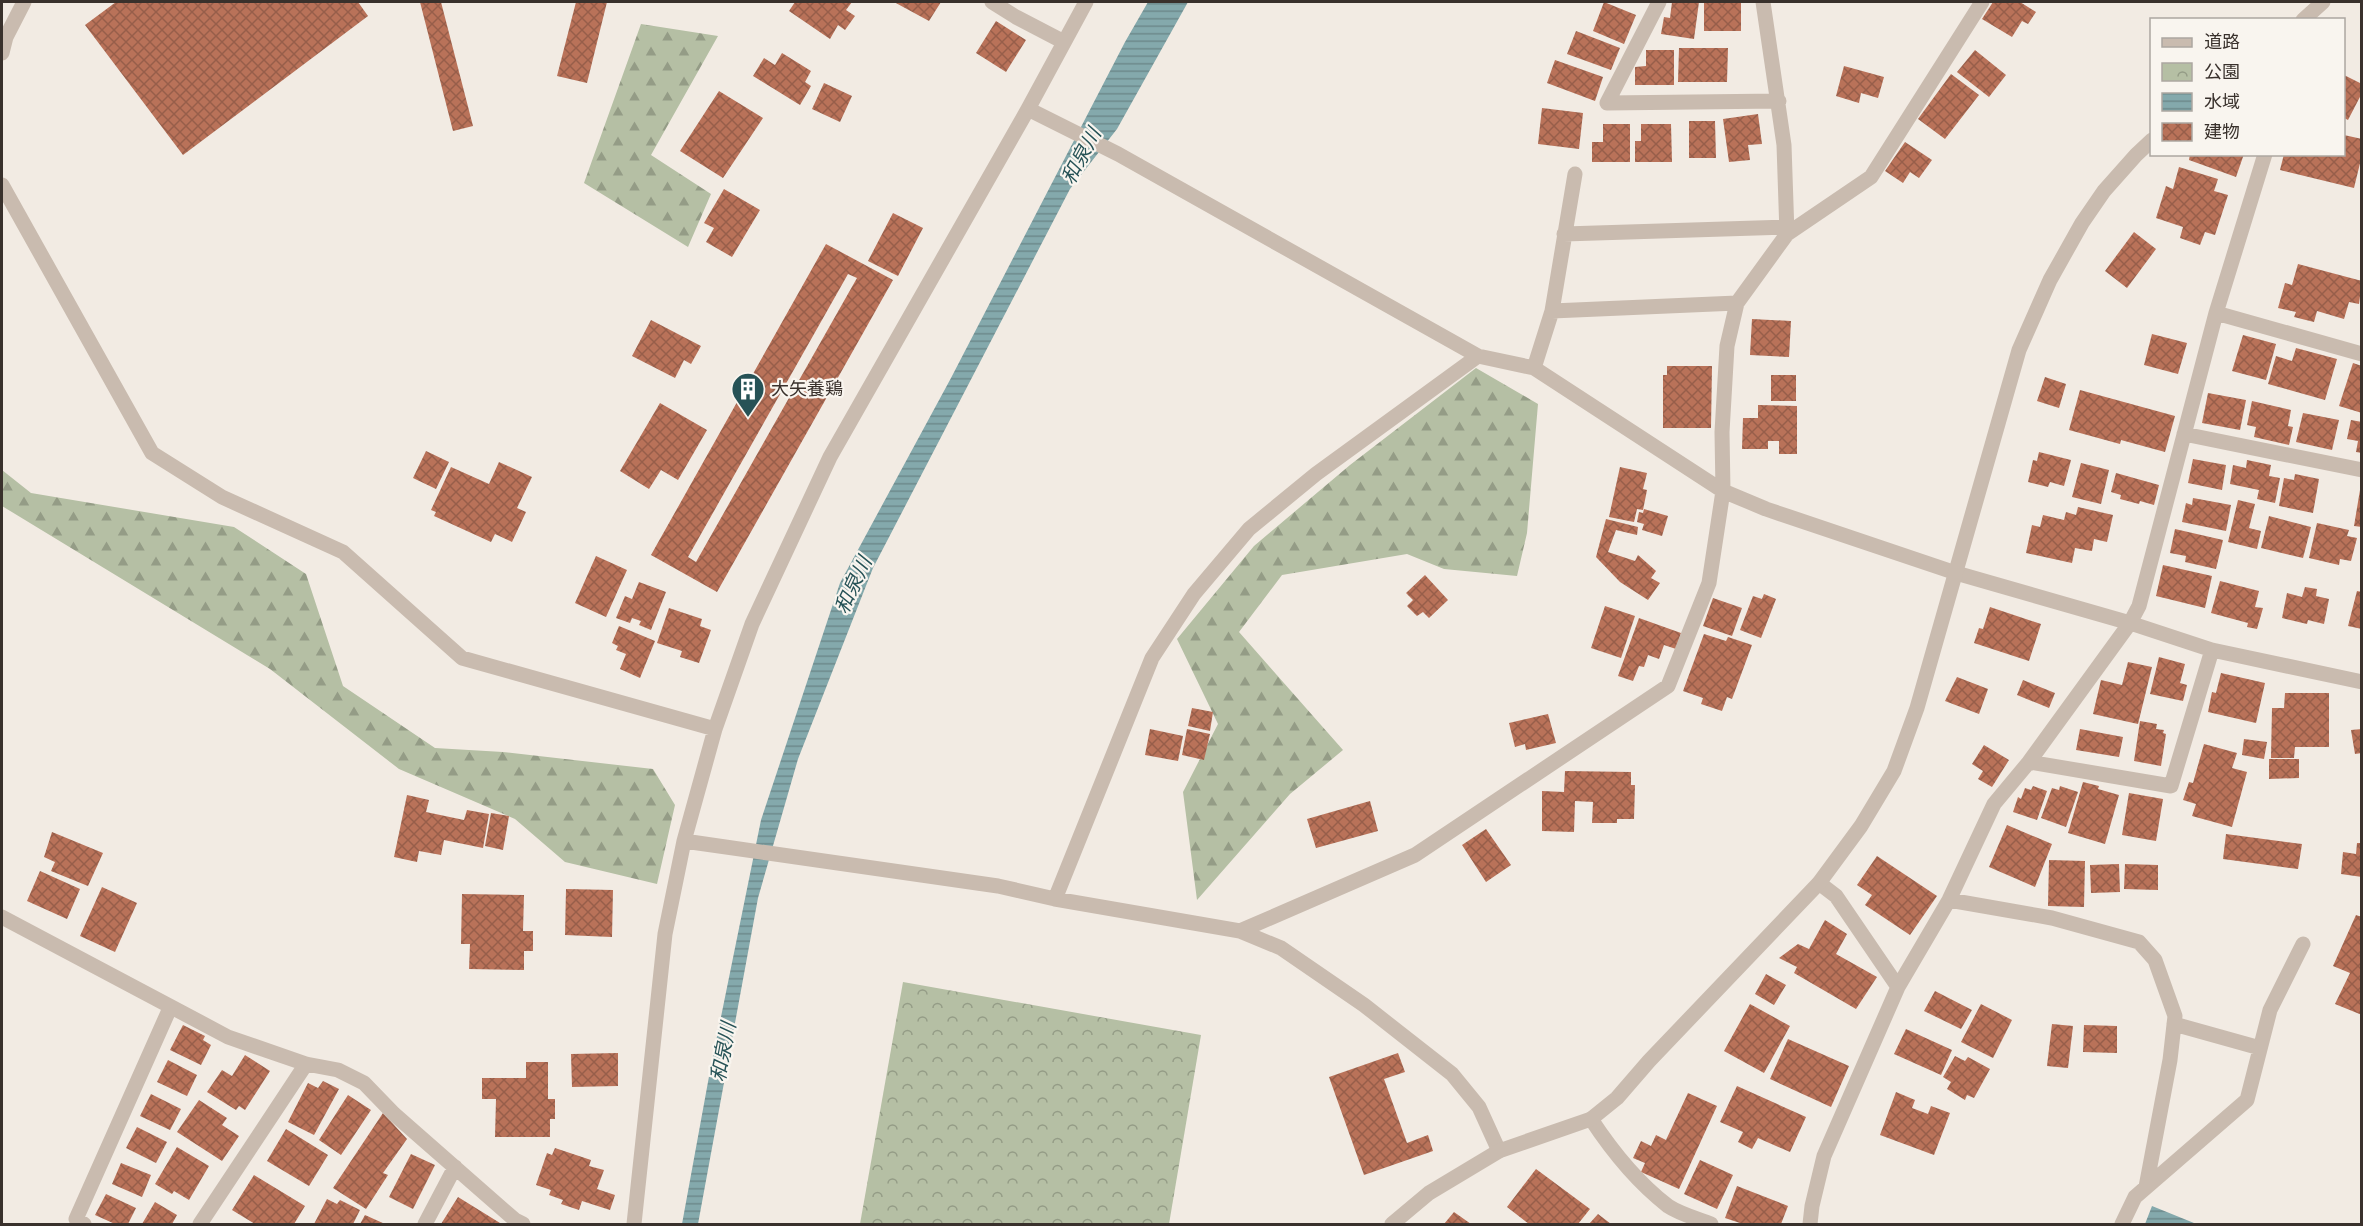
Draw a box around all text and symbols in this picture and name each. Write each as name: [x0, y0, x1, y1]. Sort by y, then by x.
legend: [2150, 18, 2345, 156]
text: 道路: [2204, 31, 2240, 53]
text: 公園: [2204, 61, 2240, 83]
text: 水域: [2204, 91, 2240, 113]
text: 建物: [2204, 121, 2240, 143]
water label: 和泉川: [1056, 122, 1107, 188]
building icon: 大矢養鶏: [730, 371, 766, 418]
place label: 大矢養鶏: [771, 378, 843, 400]
water label: 和泉川: [829, 551, 877, 617]
water label: 和泉川: [705, 1018, 741, 1084]

